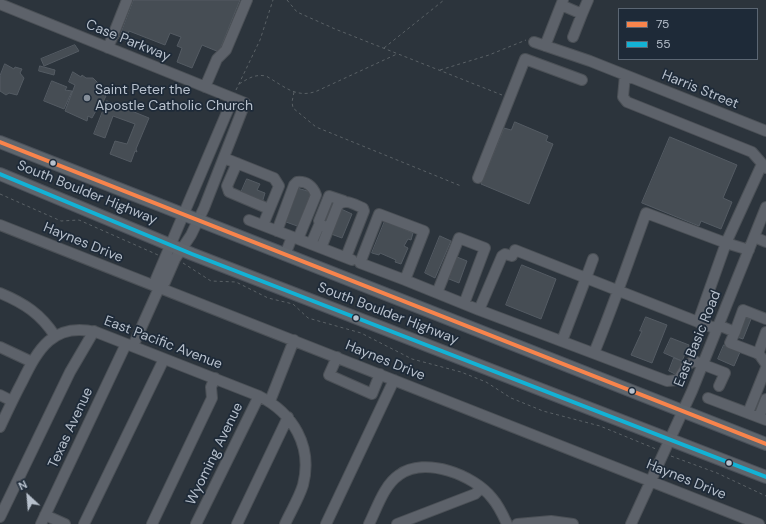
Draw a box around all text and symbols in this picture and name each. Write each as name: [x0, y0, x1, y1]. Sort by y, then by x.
legend: [618, 8, 758, 60]
street label: Case Parkway: [83, 16, 173, 66]
text: 75: [656, 16, 669, 32]
text: 55: [656, 36, 671, 52]
street label: Harris Street: [659, 67, 741, 113]
place label: Saint Peter the Apostle Catholic Church: [95, 82, 253, 114]
marker: Saint Peter the Apostle Catholic Church: [82, 93, 92, 103]
street label: South Boulder Highway: [14, 157, 160, 229]
unlabelled marker: [48, 158, 58, 168]
street label: Haynes Drive: [41, 219, 125, 267]
street label: South Boulder Highway: [315, 279, 461, 349]
street label: East Basic Road: [671, 288, 725, 390]
street label: East Pacific Avenue: [101, 313, 225, 373]
unlabelled marker: [351, 313, 361, 323]
street label: Haynes Drive: [343, 337, 427, 385]
street label: Texas Avenue: [45, 385, 97, 471]
unlabelled marker: [627, 386, 637, 396]
street label: Wyoming Avenue: [183, 400, 247, 508]
street label: Haynes Drive: [644, 456, 728, 504]
unlabelled marker: [724, 458, 734, 468]
north arrow: [8, 476, 48, 516]
text: N: [16, 477, 29, 493]

